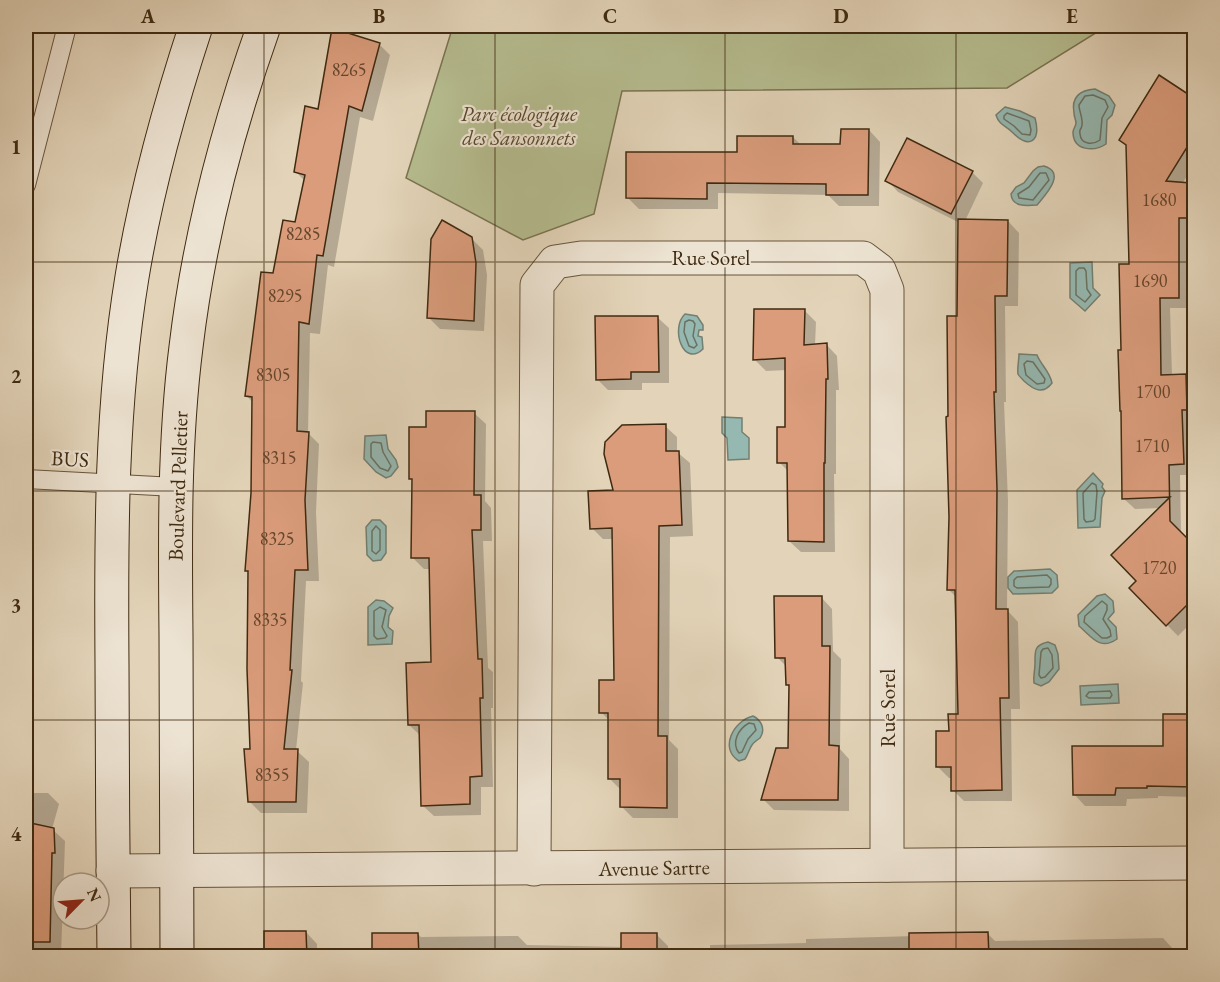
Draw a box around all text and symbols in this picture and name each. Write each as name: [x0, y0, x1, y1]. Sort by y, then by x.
text: A: [140, 3, 156, 29]
text: B: [373, 3, 385, 29]
text: C: [603, 3, 617, 29]
text: D: [833, 3, 849, 29]
text: E: [1066, 3, 1078, 29]
house number: 8265: [332, 58, 366, 81]
park label: Parc écologique des Sansonnets: [461, 100, 578, 151]
text: 1: [11, 134, 21, 160]
house number: 1680: [1142, 188, 1177, 211]
house number: 8285: [286, 222, 320, 245]
street label: Rue Sorel: [672, 244, 750, 271]
house number: 1690: [1133, 269, 1168, 292]
house number: 8295: [268, 284, 302, 307]
text: 2: [11, 363, 22, 389]
house number: 8305: [256, 363, 290, 386]
house number: 1700: [1136, 380, 1171, 403]
street label: Boulevard Pelletier: [161, 411, 194, 561]
house number: 1710: [1135, 434, 1170, 457]
street label: BUS: [51, 444, 90, 473]
house number: 8315: [262, 446, 296, 469]
house number: 8325: [260, 527, 294, 550]
house number: 1720: [1142, 556, 1177, 579]
text: 3: [11, 592, 21, 618]
house number: 8335: [253, 608, 287, 631]
street label: Rue Sorel: [874, 669, 901, 747]
house number: 8355: [255, 763, 289, 786]
text: 4: [11, 821, 22, 847]
street label: Avenue Sartre: [597, 853, 710, 882]
north arrow: [51, 871, 111, 931]
text: N: [82, 885, 106, 905]

